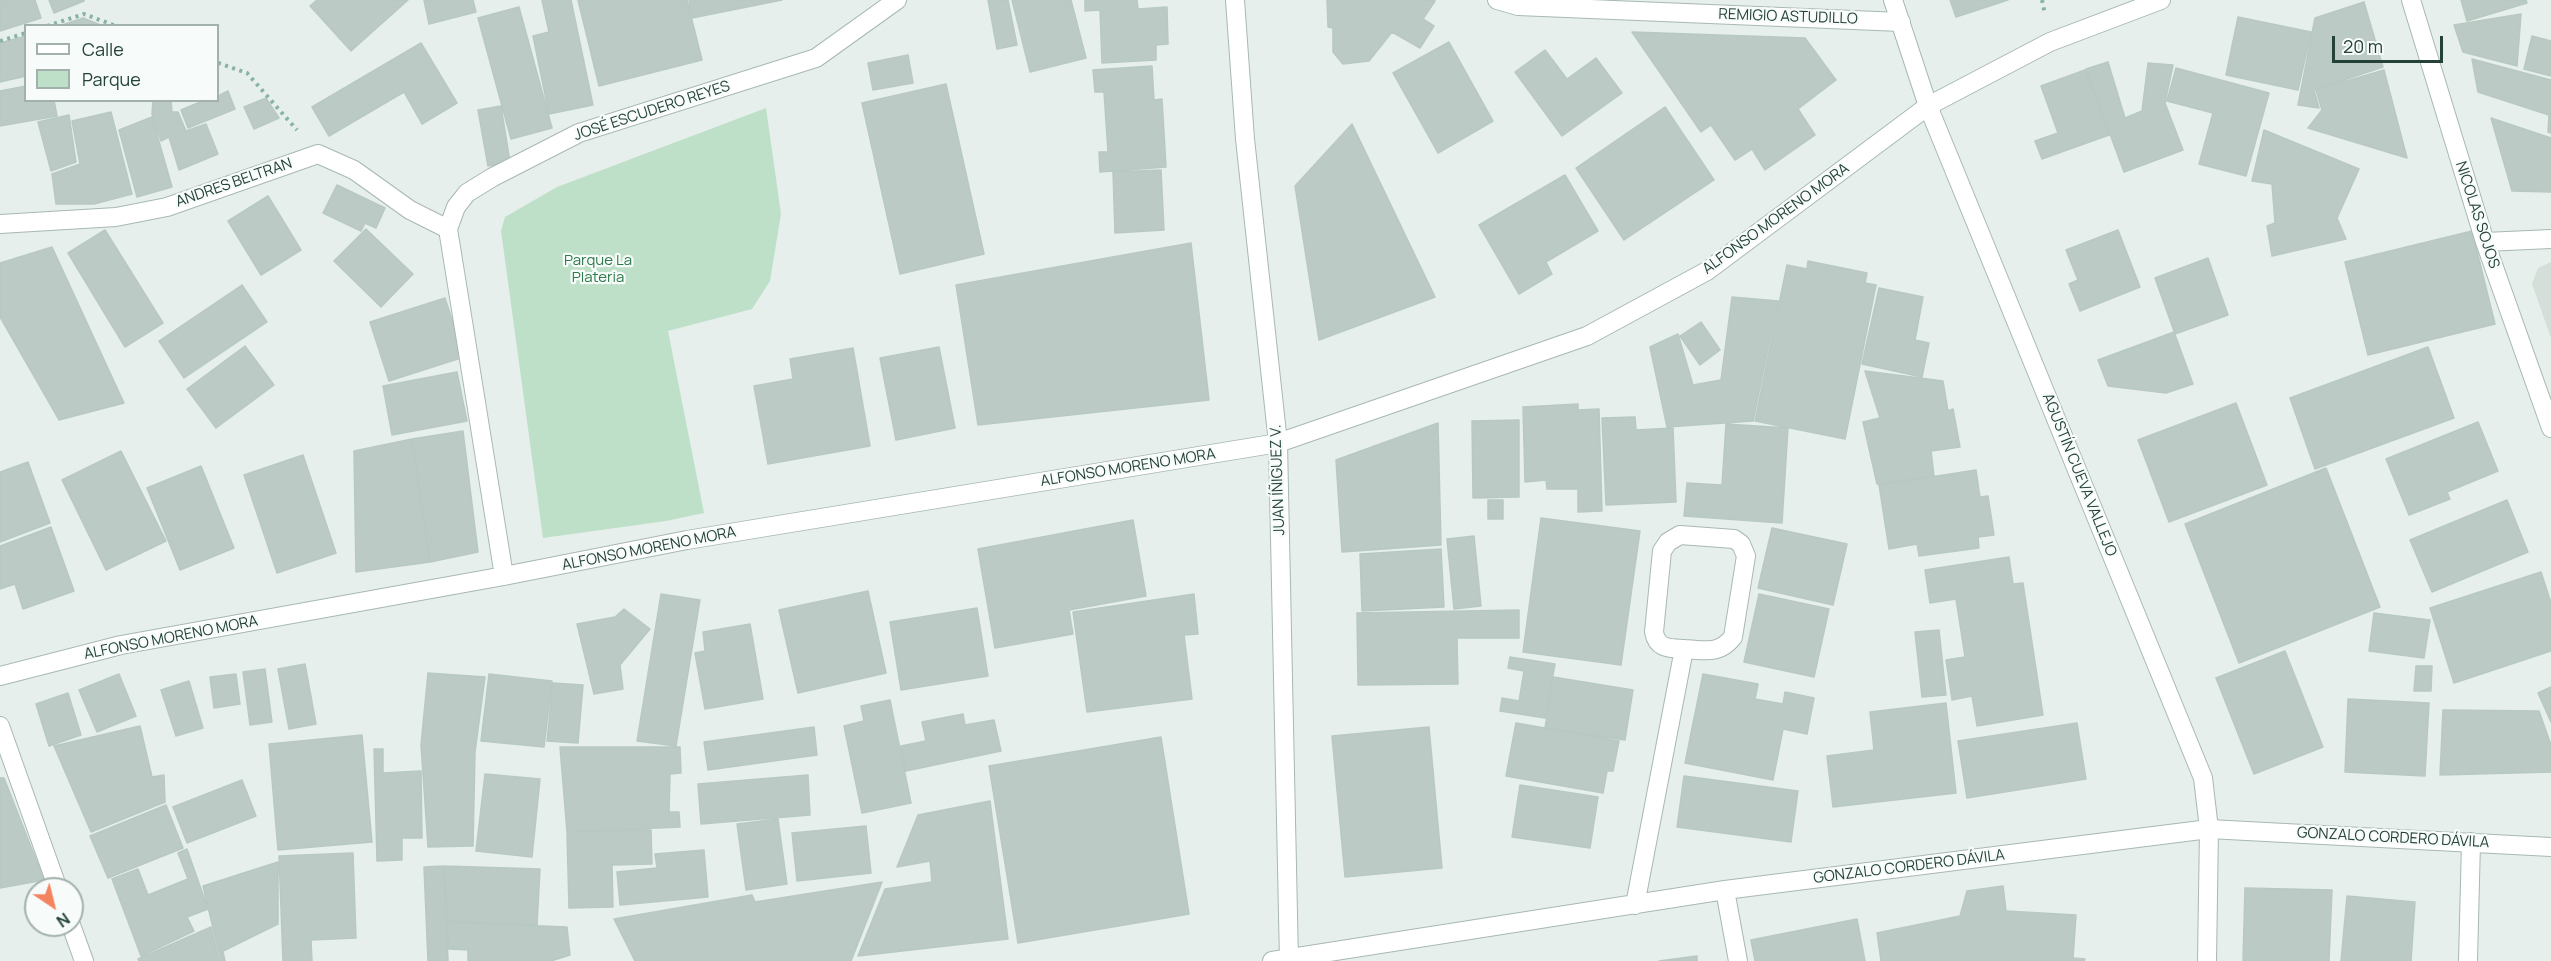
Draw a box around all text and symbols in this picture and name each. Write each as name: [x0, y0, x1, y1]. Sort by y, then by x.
street label: REMIGIO ASTUDILLO: [1718, 6, 1858, 28]
legend: [24, 24, 219, 102]
scale bar: [2335, 24, 2446, 62]
text: 20 m: [2343, 34, 2383, 58]
text: Calle: [82, 37, 124, 61]
text: Parque: [82, 67, 141, 91]
street label: JOSÉ ESCUDERO REYES: [572, 77, 732, 145]
street label: ANDRES BELTRAN: [173, 155, 295, 211]
street label: NICOLAS SOJOS: [2451, 159, 2503, 271]
street label: ALFONSO MORENO MORA: [1699, 160, 1853, 278]
park label: Parque La Plateria: [564, 252, 632, 287]
street label: AGUSTÍN CUEVA VALLEJO: [2038, 391, 2120, 559]
street label: JUAN ÍÑIGUEZ V.: [1267, 424, 1289, 536]
street label: ALFONSO MORENO MORA: [1039, 445, 1217, 491]
street label: ALFONSO MORENO MORA: [560, 523, 738, 575]
street label: ALFONSO MORENO MORA: [82, 612, 260, 664]
street label: GONZALO CORDERO DÁVILA: [2296, 824, 2490, 852]
street label: GONZALO CORDERO DÁVILA: [1812, 846, 2006, 888]
north arrow: [24, 877, 84, 937]
text: N: [52, 908, 74, 932]

